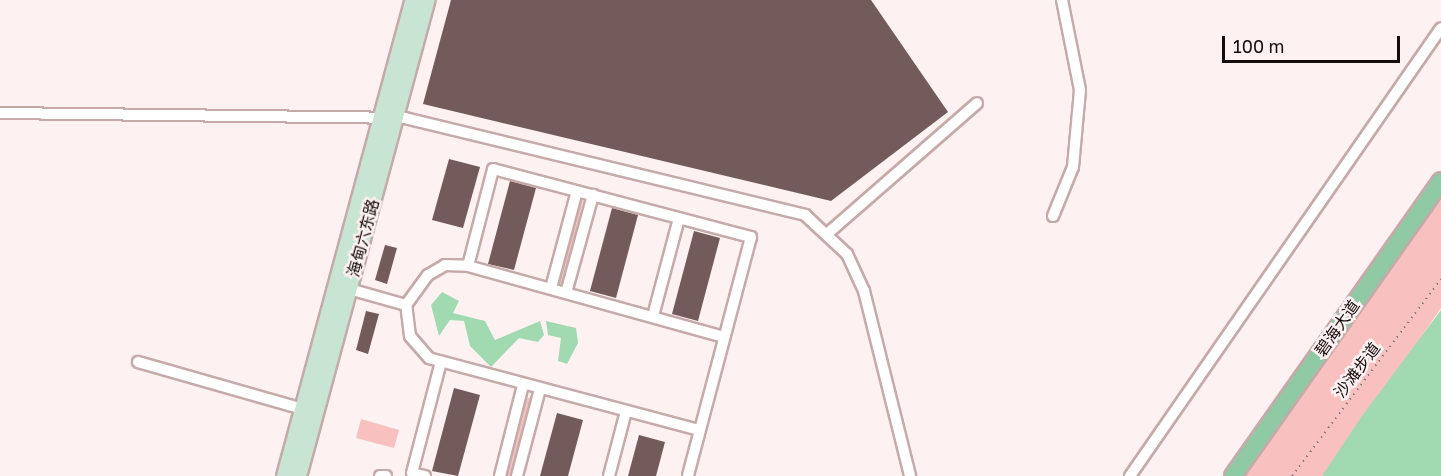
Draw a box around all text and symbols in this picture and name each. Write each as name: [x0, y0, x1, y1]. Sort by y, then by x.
scale bar: [1225, 24, 1404, 62]
text: 100 m: [1233, 35, 1284, 57]
street label: 海甸六东路: [343, 197, 383, 279]
street label: 碧海大道: [1311, 296, 1363, 360]
street label: 沙滩步道: [1330, 339, 1384, 401]

